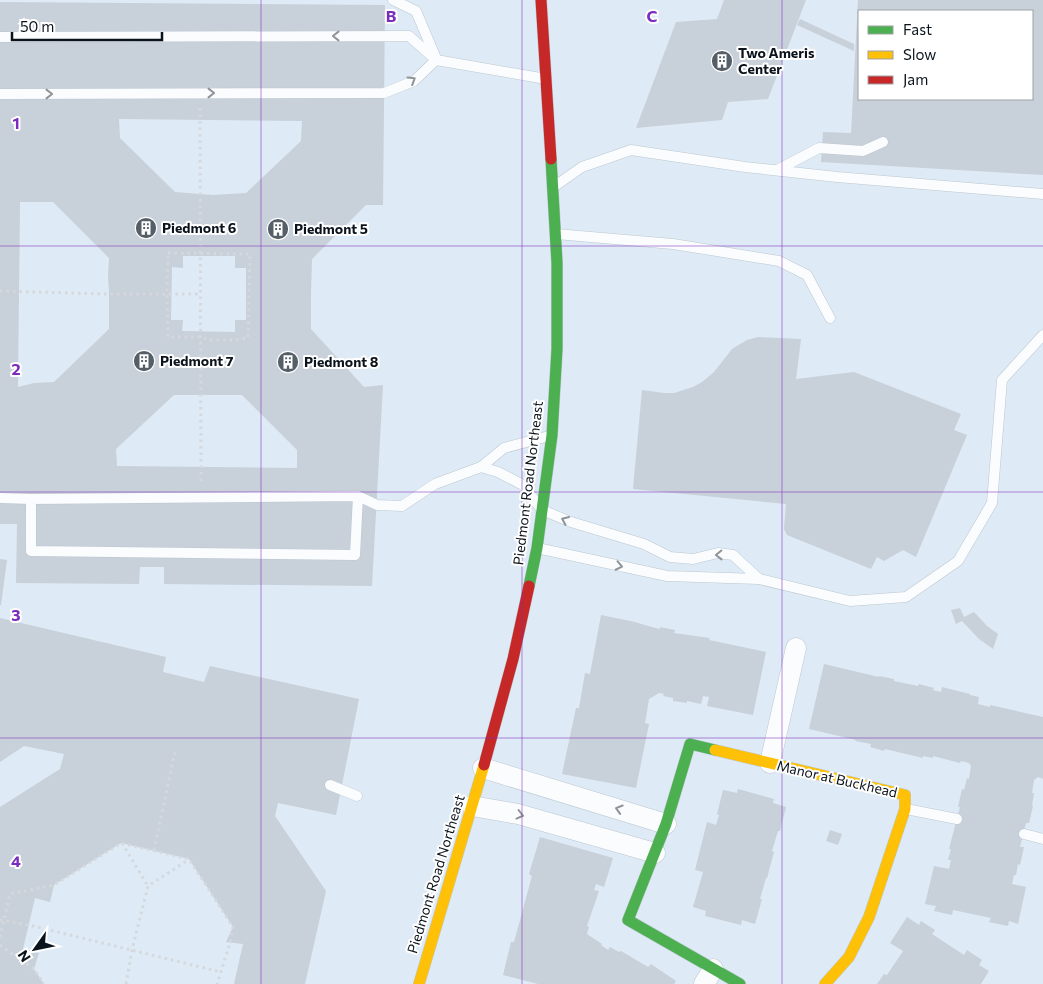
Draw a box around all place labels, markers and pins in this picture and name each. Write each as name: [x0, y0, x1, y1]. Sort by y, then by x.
place label: Two Ameris Center: [738, 44, 815, 77]
building icon: Two Ameris Center: [710, 49, 734, 73]
building icon: Piedmont 6: [134, 216, 158, 240]
building icon: Piedmont 5: [266, 217, 290, 241]
place label: Piedmont 6: [162, 219, 237, 236]
place label: Piedmont 5: [294, 220, 368, 237]
building icon: Piedmont 7: [132, 349, 156, 373]
building icon: Piedmont 8: [276, 350, 300, 374]
place label: Piedmont 7: [160, 352, 234, 369]
place label: Piedmont 8: [304, 353, 379, 370]

